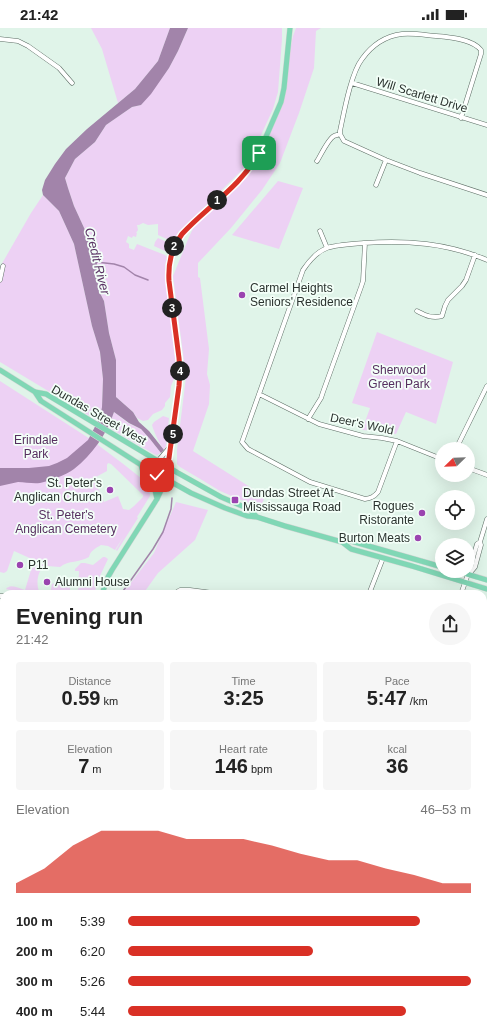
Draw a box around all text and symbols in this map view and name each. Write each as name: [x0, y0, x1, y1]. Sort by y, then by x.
text: 21:42: [20, 6, 58, 23]
street label: Will Scarlett Drive: [375, 74, 470, 116]
pin: [242, 136, 276, 170]
icon: arrive: [248, 142, 270, 164]
pin: 1: [207, 190, 227, 210]
text: 1: [214, 194, 220, 206]
water label: Credit River: [82, 226, 113, 297]
pin: 2: [164, 236, 184, 256]
text: 2: [171, 240, 177, 252]
place label: Carmel Heights Seniors' Residence: [250, 281, 353, 309]
marker: Carmel Heights Seniors' Residence: [237, 290, 247, 300]
pin: 3: [162, 298, 182, 318]
text: 3: [169, 302, 175, 314]
pin: 4: [170, 361, 190, 381]
park label: Sherwood Green Park: [368, 363, 431, 391]
text: 4: [177, 365, 183, 377]
street label: Dundas Street West: [49, 382, 149, 448]
street label: Deer's Wold: [329, 410, 395, 438]
pin: 5: [163, 424, 183, 444]
text: 5: [170, 428, 176, 440]
park label: Erindale Park: [14, 433, 58, 461]
north arrow: [435, 442, 475, 482]
map controls: [435, 442, 475, 578]
pin: [140, 458, 174, 492]
icon: check: [146, 464, 168, 486]
place label: St. Peter's Anglican Church: [14, 476, 102, 504]
marker: St. Peter's Anglican Church: [105, 485, 115, 495]
place label: Dundas Street At Mississauga Road: [243, 486, 341, 514]
button: locate: [435, 490, 475, 530]
marker: Dundas Street At Mississauga Road: [230, 495, 240, 505]
place label: Rogues Ristorante: [359, 499, 414, 527]
park label: St. Peter's Anglican Cemetery: [15, 508, 117, 536]
marker: Rogues Ristorante: [417, 508, 427, 518]
place label: Burton Meats: [339, 531, 410, 545]
marker: Burton Meats: [413, 533, 423, 543]
button: layers: [435, 538, 475, 578]
place label: P11: [28, 558, 49, 572]
marker: P11: [15, 560, 25, 570]
place label: Alumni House: [55, 575, 130, 589]
marker: Alumni House: [42, 577, 52, 587]
button: share: [429, 603, 471, 645]
text: Evening run: [16, 604, 143, 629]
text: 21:42: [16, 632, 49, 647]
text: Distance: [68, 675, 111, 687]
text: Time: [231, 675, 256, 687]
text: Pace: [385, 675, 410, 687]
text: 0.59: [61, 687, 100, 709]
text: 3:25: [223, 687, 264, 709]
text: 5:47: [367, 687, 407, 709]
text: km: [100, 695, 118, 707]
text: /km: [407, 695, 428, 707]
text: Elevation: [67, 743, 112, 755]
text: Heart rate: [219, 743, 268, 755]
text: kcal: [387, 743, 407, 755]
text: 7: [78, 755, 89, 777]
text: 146: [215, 755, 248, 777]
text: 36: [386, 755, 408, 777]
text: m: [89, 763, 102, 775]
text: bpm: [248, 763, 272, 775]
text: Elevation: [16, 802, 69, 817]
text: 46–53 m: [420, 802, 471, 817]
text: 100 m: [16, 914, 53, 929]
text: 5:39: [80, 914, 105, 929]
text: 200 m: [16, 944, 53, 959]
text: 6:20: [80, 944, 105, 959]
text: 300 m: [16, 974, 53, 989]
text: 5:26: [80, 974, 105, 989]
text: 400 m: [16, 1004, 53, 1019]
text: 5:44: [80, 1004, 105, 1019]

